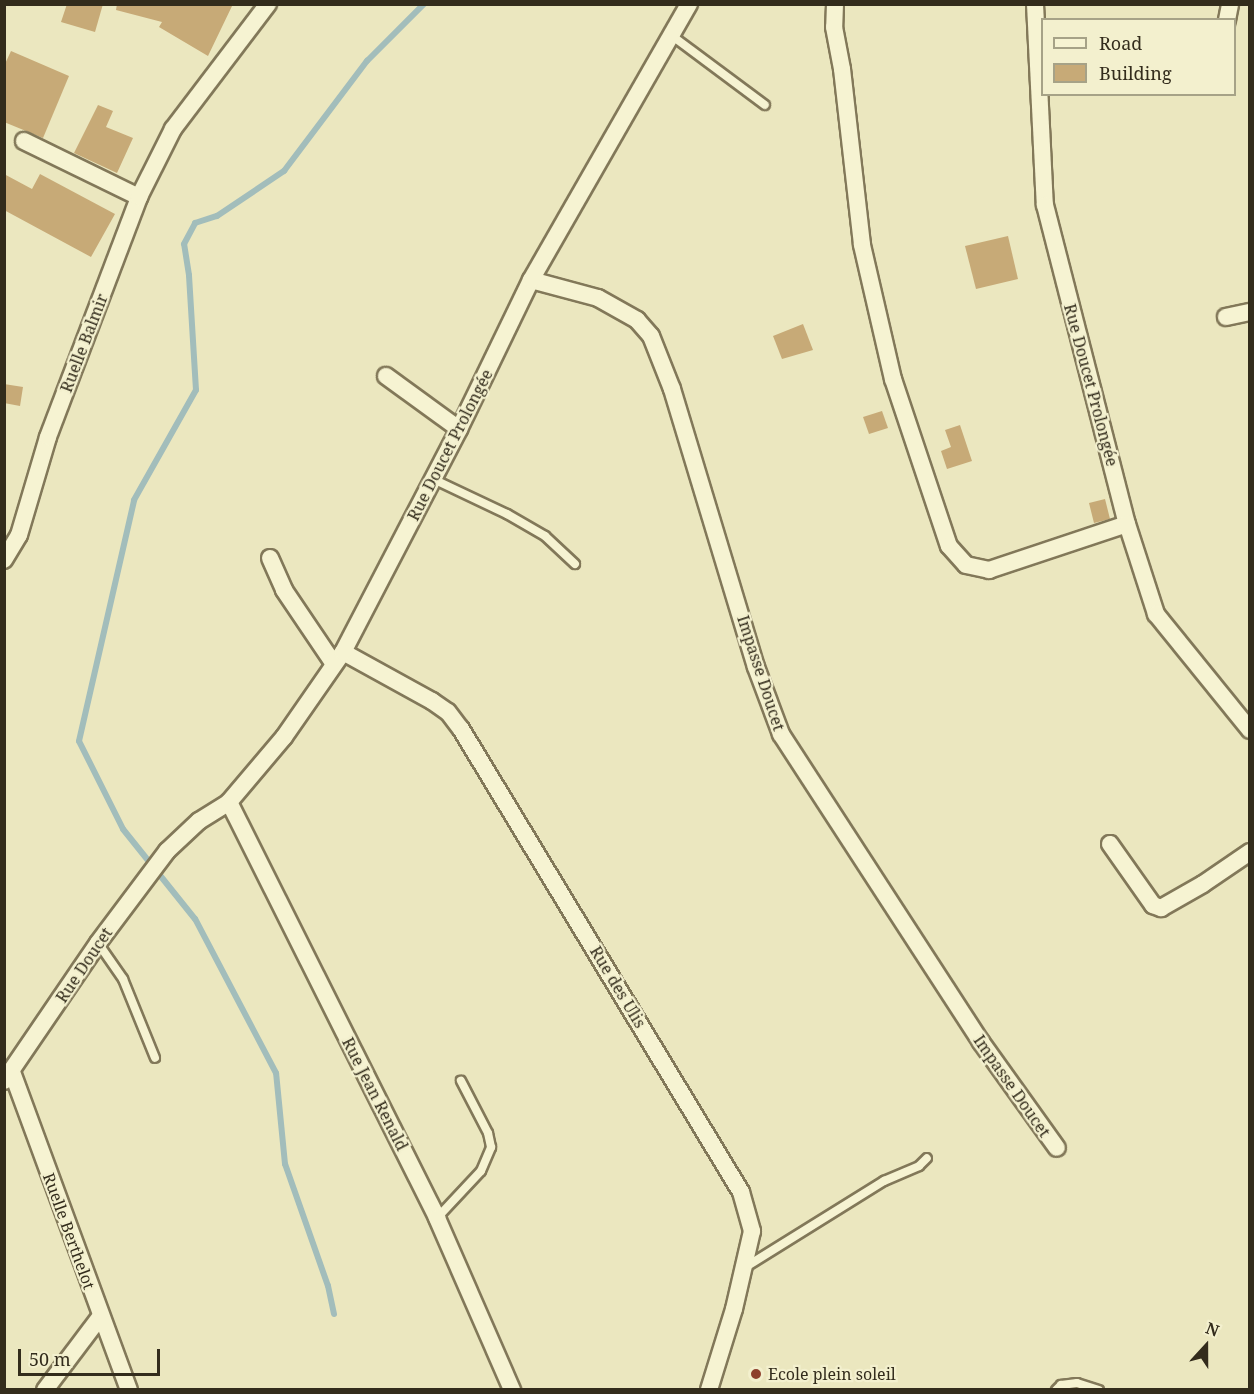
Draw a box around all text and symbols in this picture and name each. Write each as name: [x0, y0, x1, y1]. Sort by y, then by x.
legend: [1041, 18, 1236, 96]
text: Road: [1099, 31, 1142, 55]
text: Building: [1099, 61, 1172, 85]
street label: Ruelle Balmir: [56, 291, 112, 395]
street label: Rue Doucet Prolongée: [1060, 302, 1122, 468]
street label: Rue Doucet Prolongée: [403, 366, 497, 524]
street label: Impasse Doucet: [733, 613, 789, 733]
street label: Rue Doucet: [52, 924, 116, 1006]
street label: Rue des Ulis: [586, 943, 650, 1031]
street label: Impasse Doucet: [970, 1031, 1054, 1141]
street label: Rue Jean Renald: [338, 1034, 412, 1154]
street label: Ruelle Berthelot: [39, 1170, 99, 1292]
north arrow: [1176, 1316, 1236, 1376]
text: N: [1203, 1317, 1222, 1342]
scale bar: [21, 1337, 164, 1375]
text: 50 m: [29, 1347, 71, 1371]
place label: Ecole plein soleil: [768, 1364, 896, 1384]
marker: Ecole plein soleil: [749, 1367, 763, 1381]

